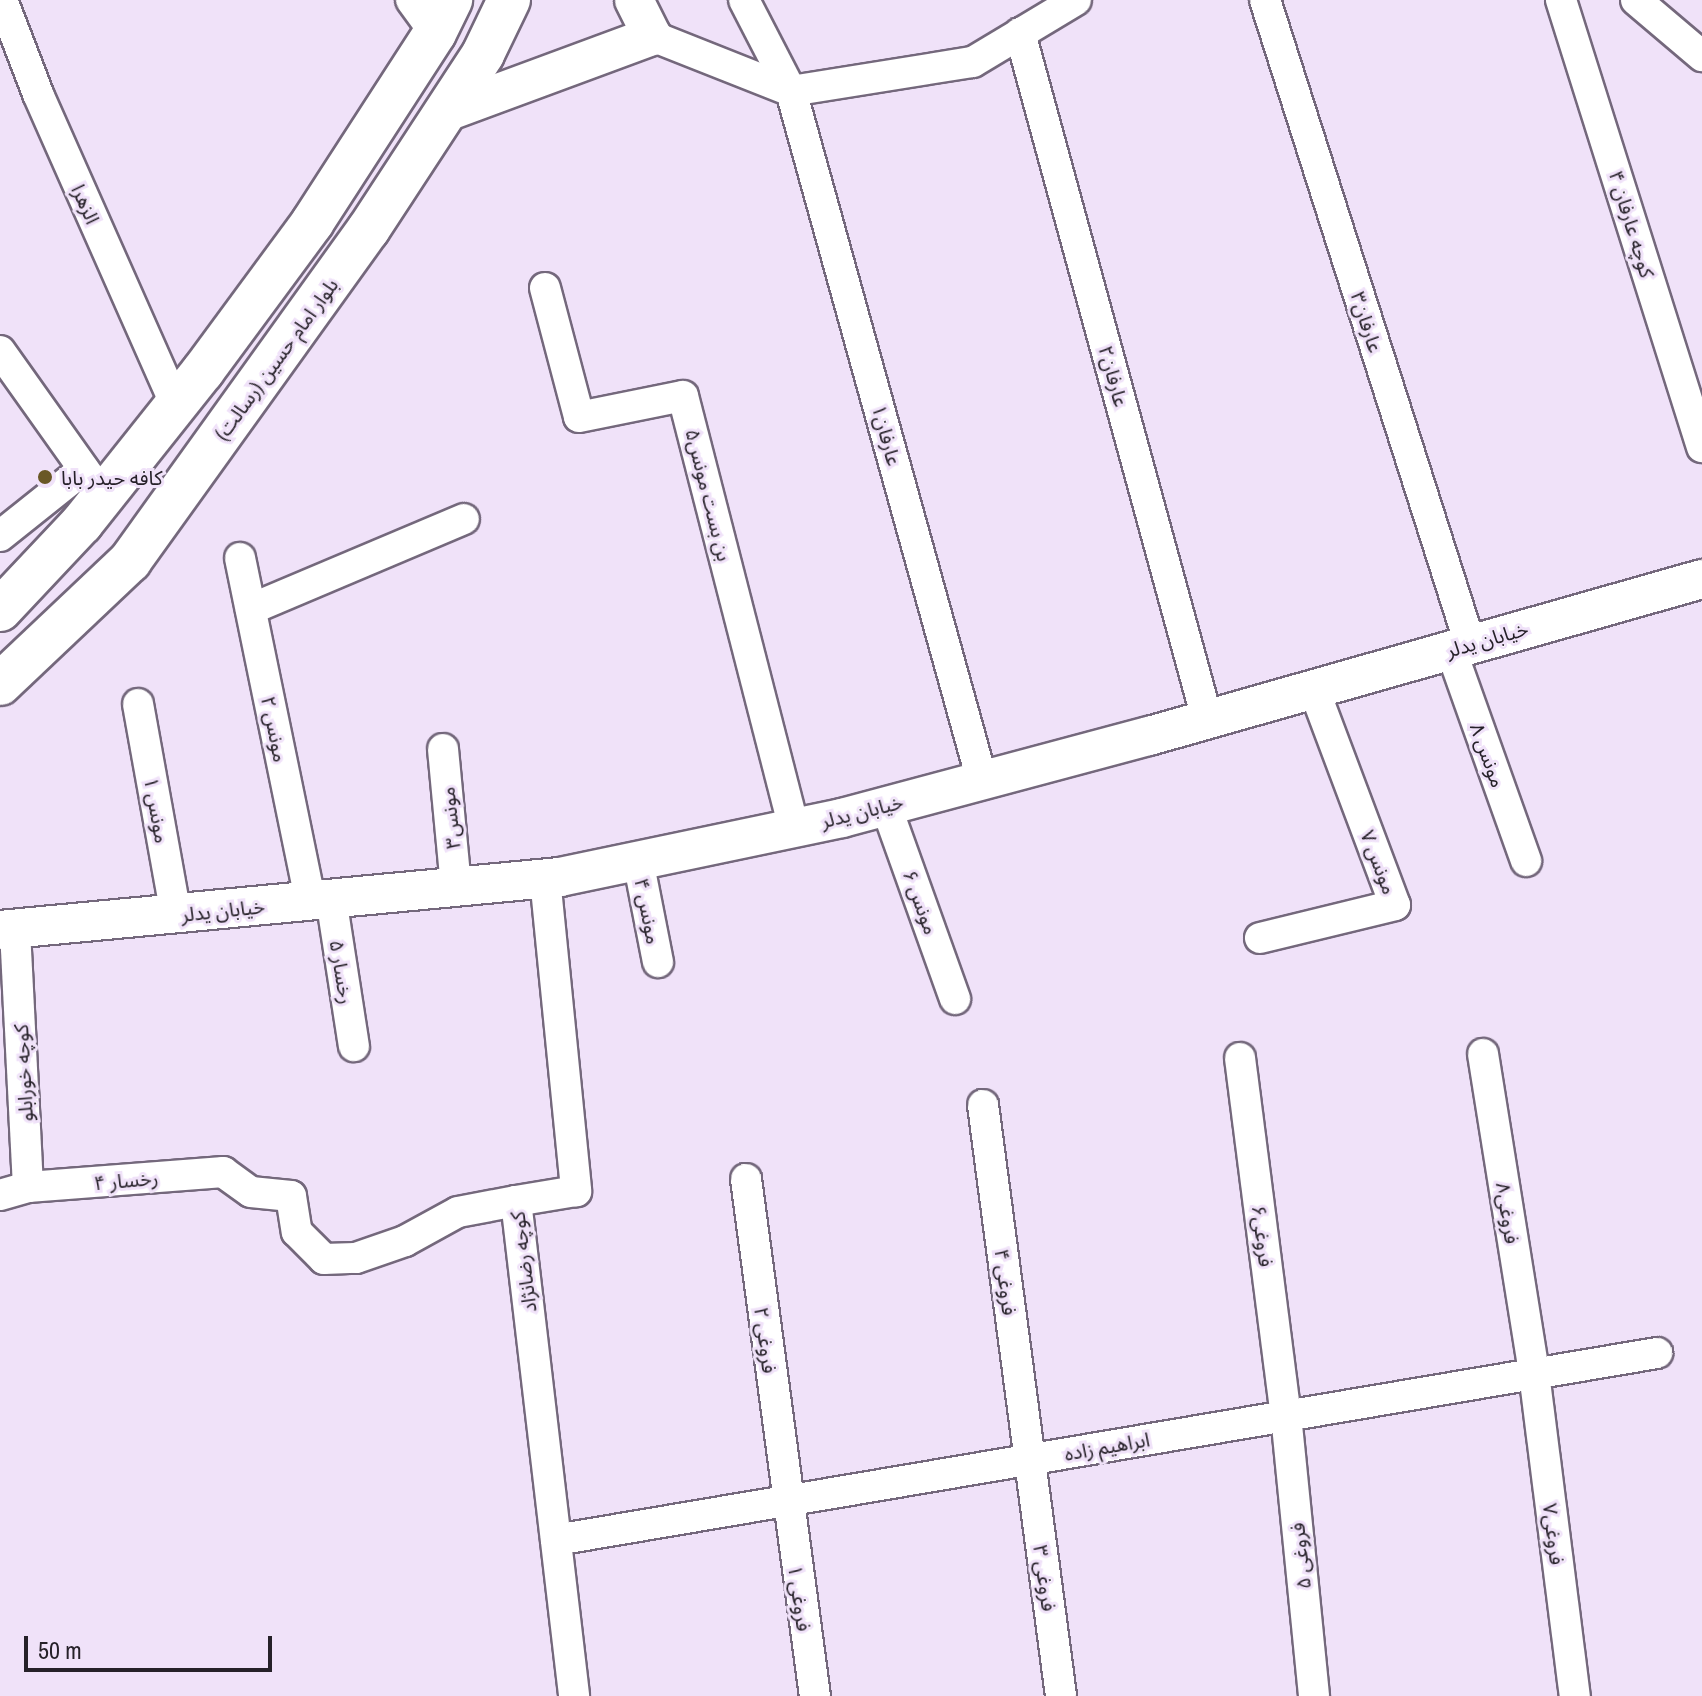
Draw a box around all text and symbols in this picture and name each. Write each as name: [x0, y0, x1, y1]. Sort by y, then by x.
street label: کوچه عارفان ۴: [1604, 168, 1660, 280]
street label: الزهرا: [67, 181, 105, 227]
street label: بلوار امام حسین (رسالت): [209, 273, 343, 445]
street label: عارفان۳: [1346, 289, 1388, 355]
street label: عارفان۲: [1094, 343, 1134, 409]
street label: عارفان۱: [867, 402, 907, 468]
street label: بن بست مونس۵: [681, 426, 737, 564]
place label: کافه حیدر بابا: [61, 465, 162, 489]
marker: کافه حیدر بابا: [36, 468, 54, 486]
street label: خیابان یدلر: [1443, 616, 1531, 662]
street label: مونس ۲: [257, 694, 293, 764]
street label: مونس ۸: [1465, 720, 1511, 790]
street label: مونس ۱: [139, 775, 175, 845]
street label: مونس۳: [435, 786, 465, 850]
street label: خیابان یدلر: [818, 789, 906, 833]
street label: مونس ۷: [1356, 827, 1402, 897]
street label: مونس ۶: [898, 867, 944, 937]
street label: مونس ۴: [630, 876, 666, 946]
street label: خیابان یدلر: [180, 894, 266, 926]
street label: رخسار ۵: [325, 938, 359, 1006]
street label: کوچه خورابلو: [8, 1024, 38, 1122]
street label: رخسار ۴: [93, 1165, 159, 1195]
street label: فروغی۸: [1491, 1180, 1525, 1246]
street label: فروغی۶: [1247, 1204, 1279, 1268]
street label: کوچه رضانژاد: [505, 1210, 541, 1314]
street label: فروغی ۴: [990, 1247, 1022, 1317]
street label: فروغی ۲: [750, 1305, 782, 1375]
street label: ابراهیم زاده: [1062, 1427, 1152, 1465]
street label: فروغی۷: [1538, 1502, 1570, 1566]
street label: فروغی ۵: [1285, 1522, 1315, 1590]
street label: فروغی ۳: [1028, 1543, 1062, 1613]
street label: فروغی ۱: [783, 1563, 817, 1633]
scale bar: [28, 1620, 276, 1670]
text: 50 m: [38, 1634, 82, 1666]

